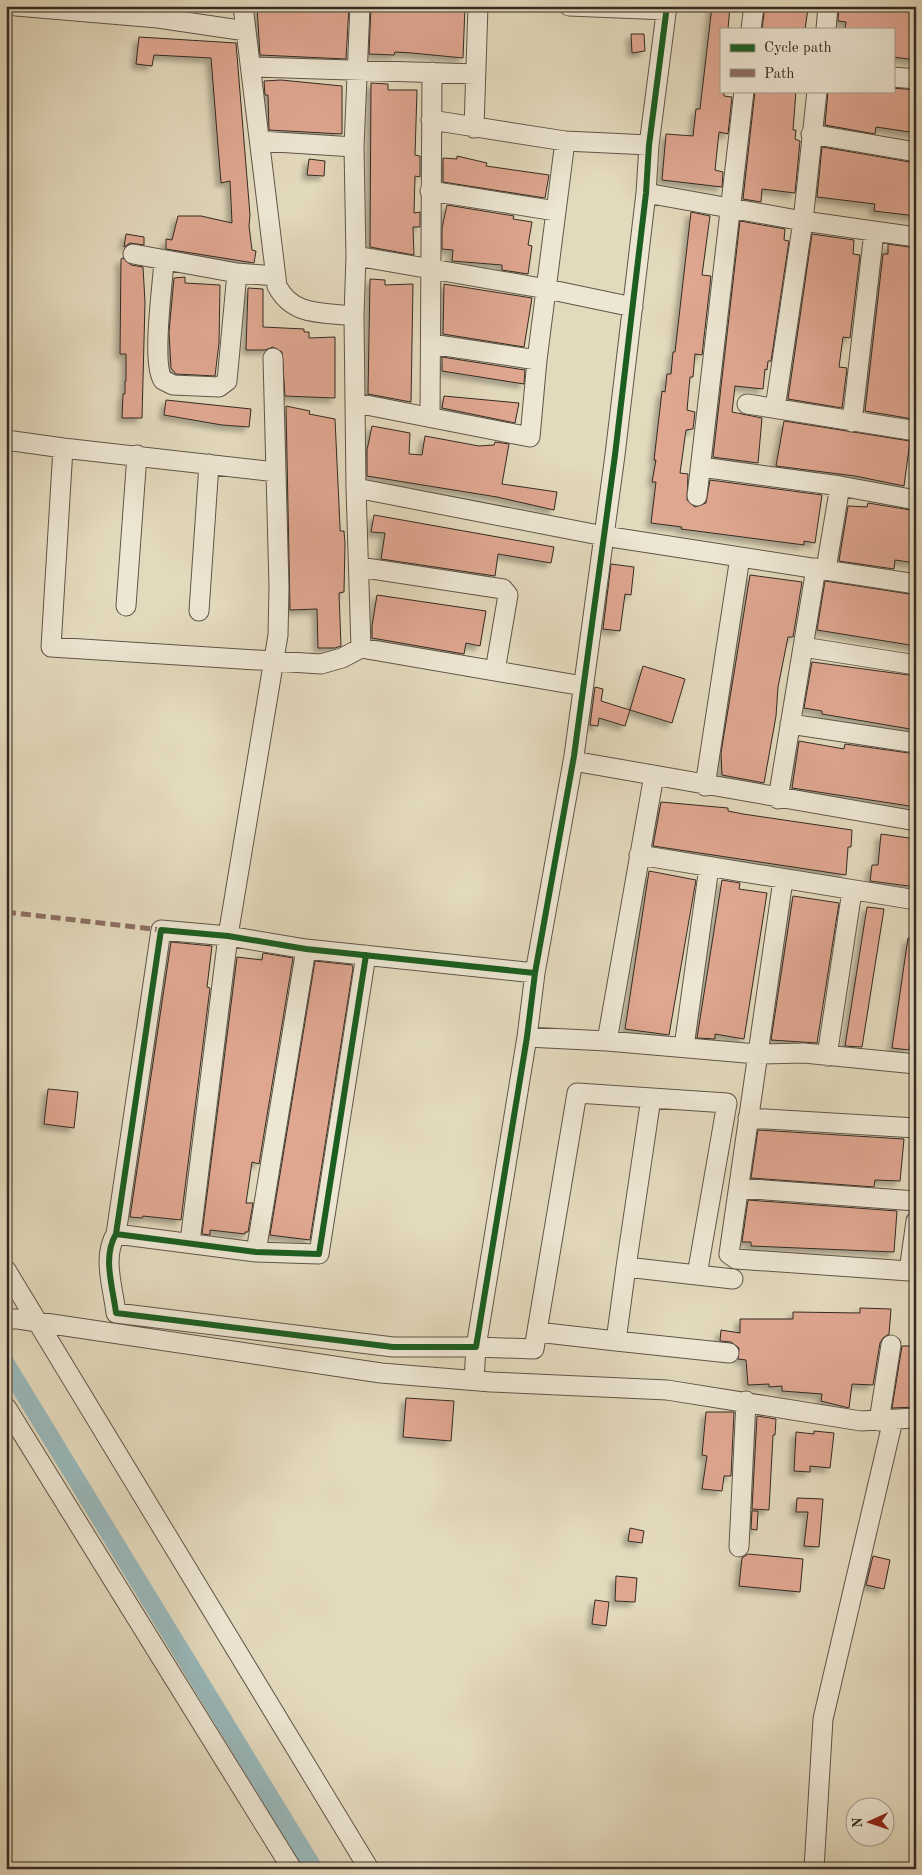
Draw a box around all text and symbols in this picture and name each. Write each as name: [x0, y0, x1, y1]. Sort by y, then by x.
legend: [720, 28, 894, 92]
text: Cycle path: [764, 41, 832, 56]
text: Path: [764, 67, 794, 82]
north arrow: [844, 1798, 894, 1848]
text: N: [851, 1817, 865, 1828]

